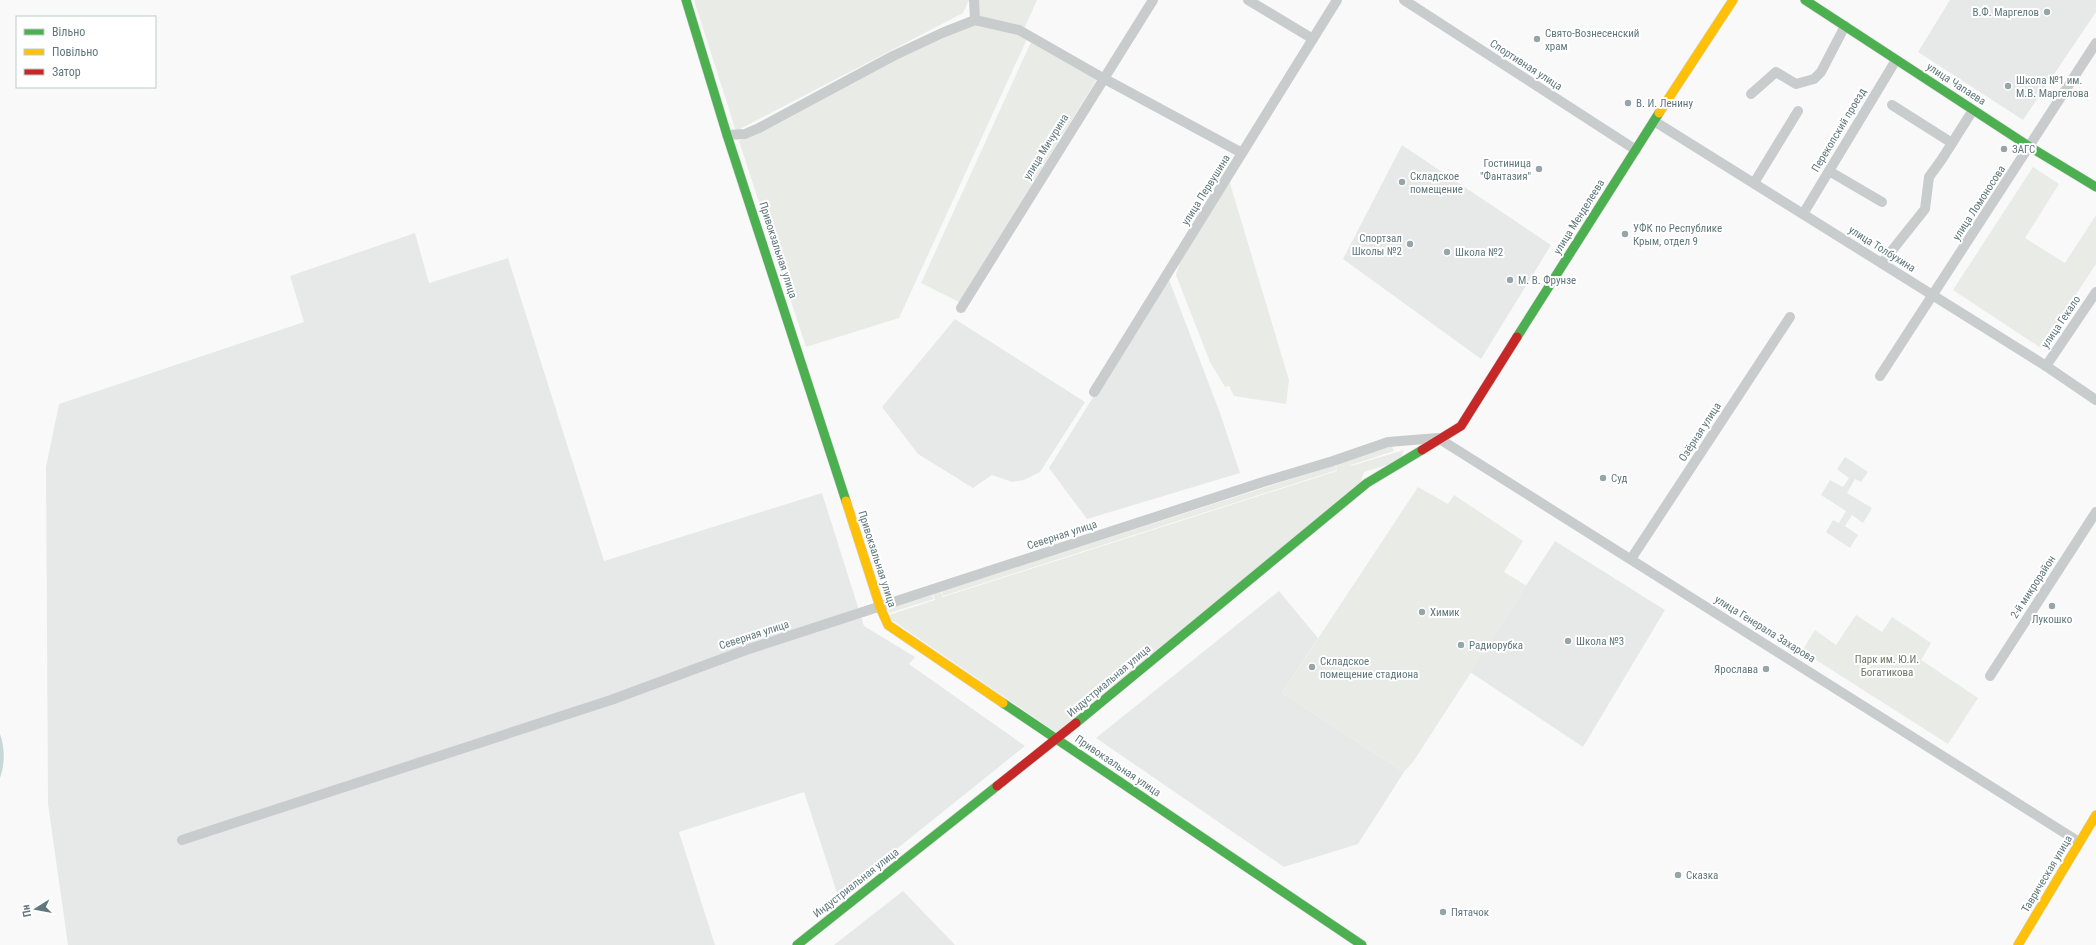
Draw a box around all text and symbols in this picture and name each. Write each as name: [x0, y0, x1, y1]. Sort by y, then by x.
place label: В.Ф. Маргелов: [1972, 6, 2039, 19]
marker: В.Ф. Маргелов: [2042, 7, 2052, 17]
legend: [16, 16, 156, 88]
text: Вільно: [52, 25, 85, 39]
place label: Свято-Вознесенский храм: [1545, 27, 1639, 53]
marker: Свято-Вознесенский храм: [1532, 34, 1542, 44]
street label: Спортивная улица: [1487, 37, 1565, 93]
text: Повільно: [52, 45, 98, 59]
street label: улица Чапаева: [1924, 60, 1988, 108]
text: Затор: [52, 65, 81, 79]
place label: Школа №1 им. М.В. Маргелова: [2016, 74, 2089, 100]
marker: Школа №1 им. М.В. Маргелова: [2003, 81, 2013, 91]
street label: Перекопский проезд: [1809, 86, 1869, 174]
place label: В. И. Ленину: [1636, 97, 1693, 110]
marker: В. И. Ленину: [1623, 98, 1633, 108]
street label: улица Мичурина: [1021, 112, 1071, 182]
place label: ЗАГС: [2012, 143, 2035, 156]
marker: ЗАГС: [1999, 144, 2009, 154]
street label: улица Первушина: [1179, 152, 1233, 228]
place label: Гостиница "Фантазия": [1480, 157, 1531, 183]
street label: улица Ломоносова: [1950, 163, 2008, 243]
marker: Гостиница "Фантазия": [1534, 164, 1544, 174]
place label: Складское помещение: [1410, 170, 1463, 196]
marker: Складское помещение: [1397, 177, 1407, 187]
street label: улица Менделеева: [1551, 177, 1607, 257]
street label: Привокзальная улица: [756, 200, 800, 300]
place label: УФК по Республике Крым, отдел 9: [1633, 222, 1722, 248]
street label: улица Толбухина: [1846, 223, 1918, 275]
marker: УФК по Республике Крым, отдел 9: [1620, 229, 1630, 239]
place label: Спортзал Школы №2: [1352, 232, 1402, 258]
marker: Спортзал Школы №2: [1405, 239, 1415, 249]
place label: Школа №2: [1455, 246, 1503, 259]
marker: Школа №2: [1442, 247, 1452, 257]
place label: М. В. Фрунзе: [1518, 274, 1576, 287]
marker: М. В. Фрунзе: [1505, 275, 1515, 285]
street label: улица Гекало: [2039, 293, 2084, 351]
street label: Озёрная улица: [1676, 400, 1724, 464]
place label: Суд: [1611, 472, 1628, 485]
marker: Суд: [1598, 473, 1608, 483]
street label: Привокзальная улица: [855, 509, 899, 609]
street label: Северная улица: [1025, 518, 1099, 552]
street label: 2-й микрорайон: [2008, 553, 2058, 621]
street label: улица Генерала Захарова: [1712, 593, 1818, 665]
marker: Лукошко: [2047, 601, 2057, 611]
place label: Химик: [1430, 606, 1460, 619]
marker: Химик: [1417, 607, 1427, 617]
place label: Лукошко: [2032, 613, 2073, 626]
street label: Северная улица: [717, 618, 791, 652]
place label: Школа №3: [1576, 635, 1624, 648]
marker: Школа №3: [1563, 636, 1573, 646]
place label: Радиорубка: [1469, 639, 1523, 652]
marker: Радиорубка: [1456, 640, 1466, 650]
street label: Индустриальная улица: [1065, 642, 1153, 720]
park label: Парк им. Ю.И. Богатикова: [1855, 653, 1919, 679]
place label: Складское помещение стадиона: [1320, 655, 1418, 681]
marker: Складское помещение стадиона: [1307, 662, 1317, 672]
place label: Ярослава: [1714, 663, 1758, 676]
marker: Ярослава: [1761, 664, 1771, 674]
street label: Привокзальная улица: [1073, 732, 1163, 800]
street label: Таврическая улица: [2019, 833, 2075, 915]
street label: Индустриальная улица: [811, 846, 901, 920]
place label: Сказка: [1686, 869, 1718, 882]
marker: Сказка: [1673, 870, 1683, 880]
north arrow: [16, 889, 56, 929]
text: Пн: [19, 904, 34, 918]
place label: Пятачок: [1451, 906, 1490, 919]
marker: Пятачок: [1438, 907, 1448, 917]

